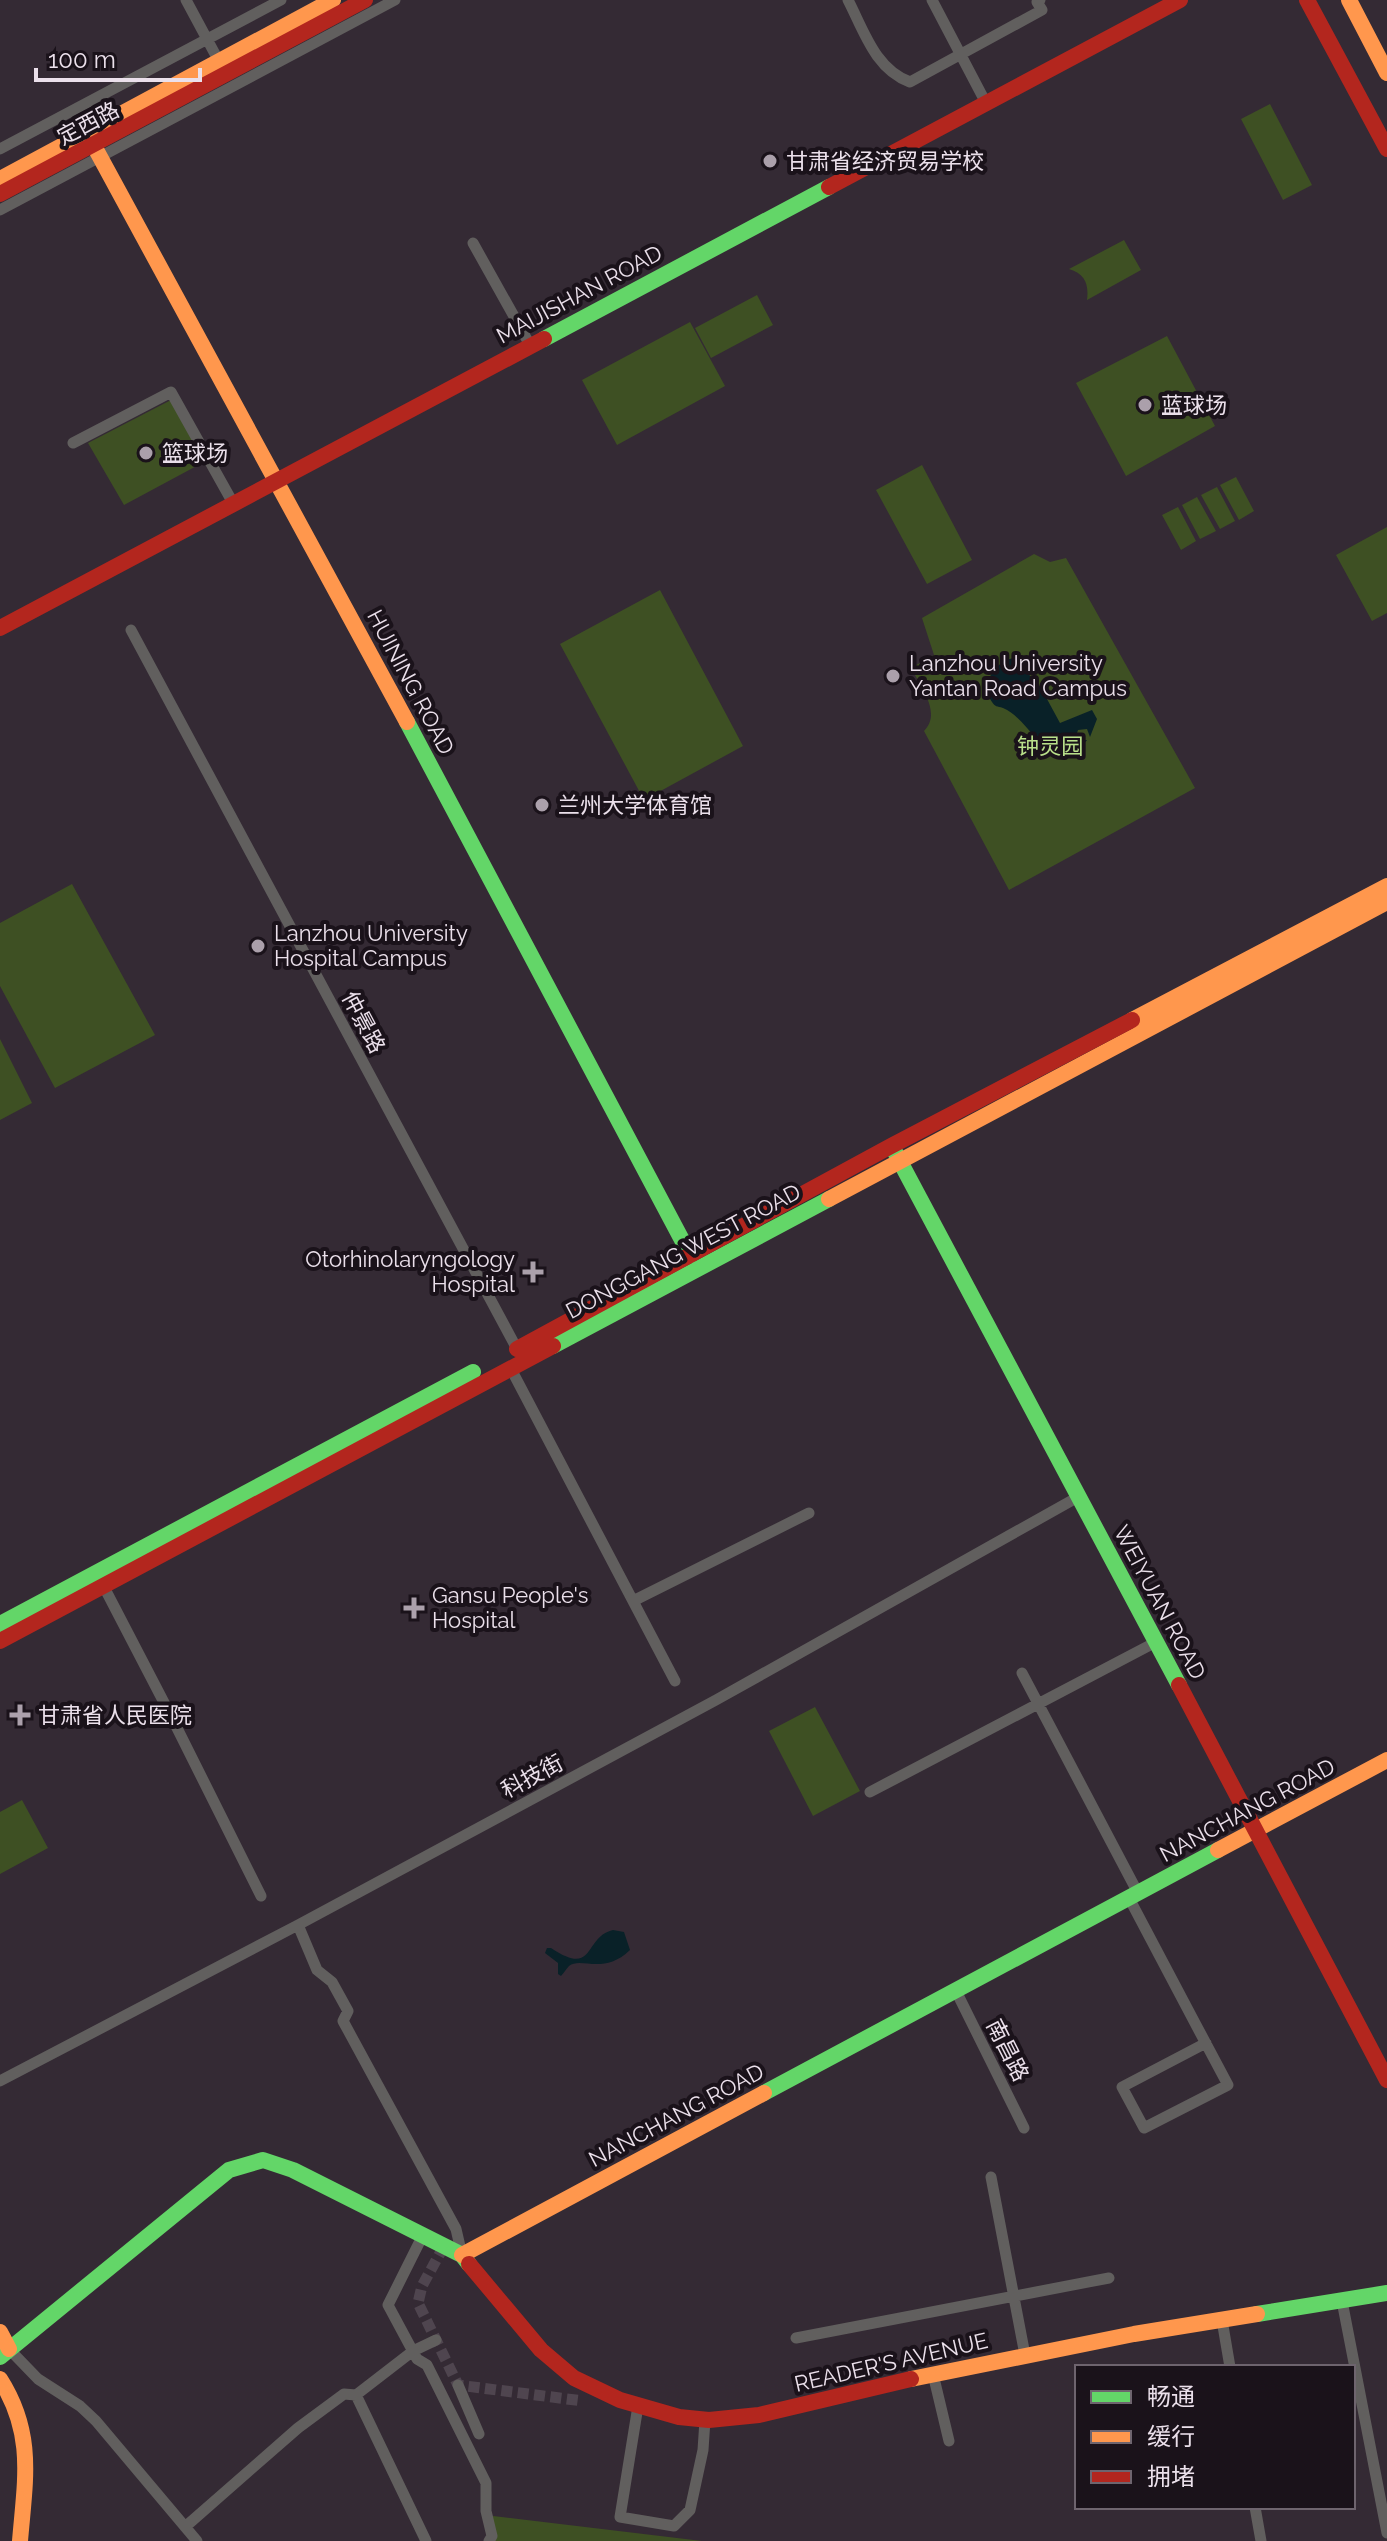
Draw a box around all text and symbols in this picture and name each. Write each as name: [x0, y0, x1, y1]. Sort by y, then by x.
scale bar: [36, 32, 200, 82]
text: 100 m: [48, 45, 116, 74]
street label: 定西路: [53, 96, 123, 150]
place label: 甘肃省经济贸易学校: [786, 148, 984, 174]
marker: 甘肃省经济贸易学校: [761, 152, 779, 170]
street label: MAIJISHAN ROAD: [492, 239, 666, 349]
place label: 蓝球场: [1161, 392, 1227, 418]
marker: 蓝球场: [1136, 396, 1154, 414]
place label: 篮球场: [162, 440, 228, 466]
marker: 篮球场: [137, 444, 155, 462]
street label: HUINING ROAD: [362, 605, 460, 759]
place label: Lanzhou University Yantan Road Campus: [909, 650, 1127, 701]
marker: Lanzhou University Yantan Road Campus: [884, 667, 902, 685]
park label: 钟灵园: [1017, 733, 1083, 759]
place label: 兰州大学体育馆: [558, 792, 712, 818]
marker: 兰州大学体育馆: [533, 796, 551, 814]
place label: Lanzhou University Hospital Campus: [274, 920, 468, 971]
marker: Lanzhou University Hospital Campus: [249, 937, 267, 955]
street label: 仲景路: [337, 987, 391, 1057]
street label: DONGGANG WEST ROAD: [561, 1178, 805, 1324]
place label: Otorhinolaryngology Hospital: [305, 1246, 515, 1297]
marker: Otorhinolaryngology Hospital: [522, 1261, 544, 1283]
street label: WEIYUAN ROAD: [1108, 1521, 1212, 1683]
place label: Gansu People's Hospital: [432, 1582, 588, 1633]
marker: Gansu People's Hospital: [403, 1597, 425, 1619]
place label: 甘肃省人民医院: [38, 1702, 192, 1728]
marker: 甘肃省人民医院: [9, 1704, 31, 1726]
street label: 科技街: [497, 1749, 567, 1803]
street label: NANCHANG ROAD: [1155, 1753, 1339, 1867]
street label: 南昌路: [981, 2015, 1035, 2085]
street label: NANCHANG ROAD: [584, 2058, 768, 2172]
street label: READER'S AVENUE: [792, 2327, 990, 2397]
legend: [1075, 2365, 1355, 2509]
text: 畅通: [1147, 2382, 1195, 2411]
text: 缓行: [1147, 2422, 1195, 2451]
text: 拥堵: [1147, 2462, 1195, 2491]

